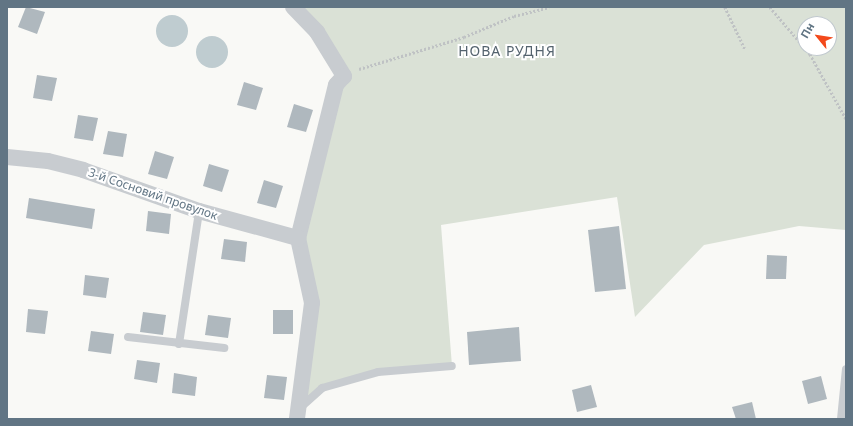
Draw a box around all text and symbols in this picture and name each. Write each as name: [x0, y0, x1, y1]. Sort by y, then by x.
north arrow: [797, 16, 837, 56]
text: Пн: [797, 20, 817, 41]
district label: НОВА РУДНЯ: [458, 43, 556, 59]
street label: 3-й Сосновий провулок: [86, 165, 220, 223]

